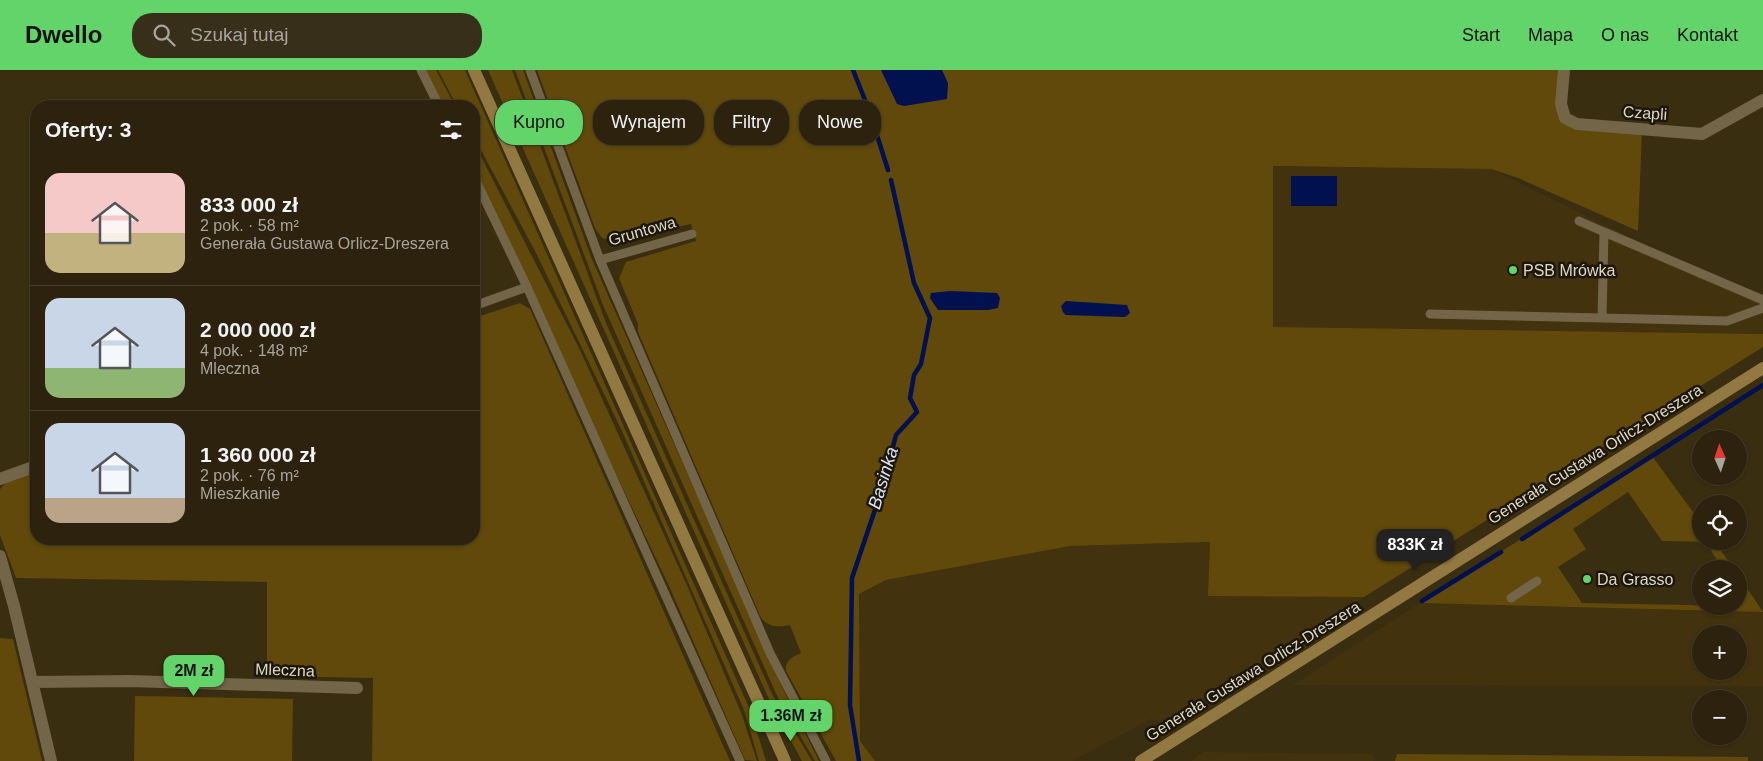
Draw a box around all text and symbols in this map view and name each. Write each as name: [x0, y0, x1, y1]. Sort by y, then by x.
search box: [132, 13, 482, 58]
text: Dwello: [25, 21, 102, 48]
icon: search: [150, 21, 178, 49]
text: Szukaj tutaj: [190, 24, 289, 45]
text: Start: [1462, 25, 1500, 45]
text: Mapa: [1528, 25, 1573, 45]
text: O nas: [1601, 25, 1649, 45]
text: Kontakt: [1677, 25, 1738, 45]
chip: Kupno: [495, 100, 583, 145]
chip: Wynajem: [593, 100, 704, 145]
chip: Filtry: [714, 100, 789, 145]
chip: Nowe: [799, 100, 881, 145]
street label: Czapli: [1622, 103, 1668, 123]
icon: filters: [437, 116, 465, 144]
text: Oferty: 3: [45, 118, 131, 141]
icon: home: [85, 193, 145, 253]
text: 833 000 zł: [200, 193, 298, 216]
street label: Gruntowa: [606, 213, 678, 249]
text: 2 pok. · 58 m²: [200, 217, 299, 234]
text: Generała Gustawa Orlicz-Dreszera: [200, 235, 449, 252]
place label: PSB Mrówka: [1523, 262, 1616, 279]
marker: PSB Mrówka: [1507, 264, 1519, 276]
icon: home: [85, 318, 145, 378]
text: 2 000 000 zł: [200, 318, 316, 341]
text: 4 pok. · 148 m²: [200, 342, 308, 359]
text: Mleczna: [200, 360, 260, 377]
street label: Generała Gustawa Orlicz-Dreszera: [1485, 381, 1705, 527]
north arrow: [1692, 430, 1748, 485]
map controls: [1692, 430, 1747, 745]
icon: home: [85, 443, 145, 503]
text: 1 360 000 zł: [200, 443, 316, 466]
water label: Basinka: [864, 444, 902, 512]
text: 2 pok. · 76 m²: [200, 467, 299, 484]
text: Mieszkanie: [200, 485, 280, 502]
button: locate: [1692, 495, 1747, 550]
pin: 833K zł: [1369, 528, 1461, 571]
text: 833K zł: [1387, 536, 1443, 553]
button: layers: [1692, 560, 1747, 615]
place label: Da Grasso: [1597, 571, 1674, 588]
marker: Da Grasso: [1581, 573, 1593, 585]
street label: Generała Gustawa Orlicz-Dreszera: [1143, 598, 1363, 744]
button: +: [1692, 625, 1747, 680]
pin: 2M zł: [159, 654, 229, 697]
street label: Mleczna: [255, 660, 315, 680]
text: 2M zł: [174, 662, 214, 679]
button: −: [1692, 690, 1747, 745]
pin: 1.36M zł: [739, 700, 843, 742]
text: 1.36M zł: [760, 707, 822, 724]

